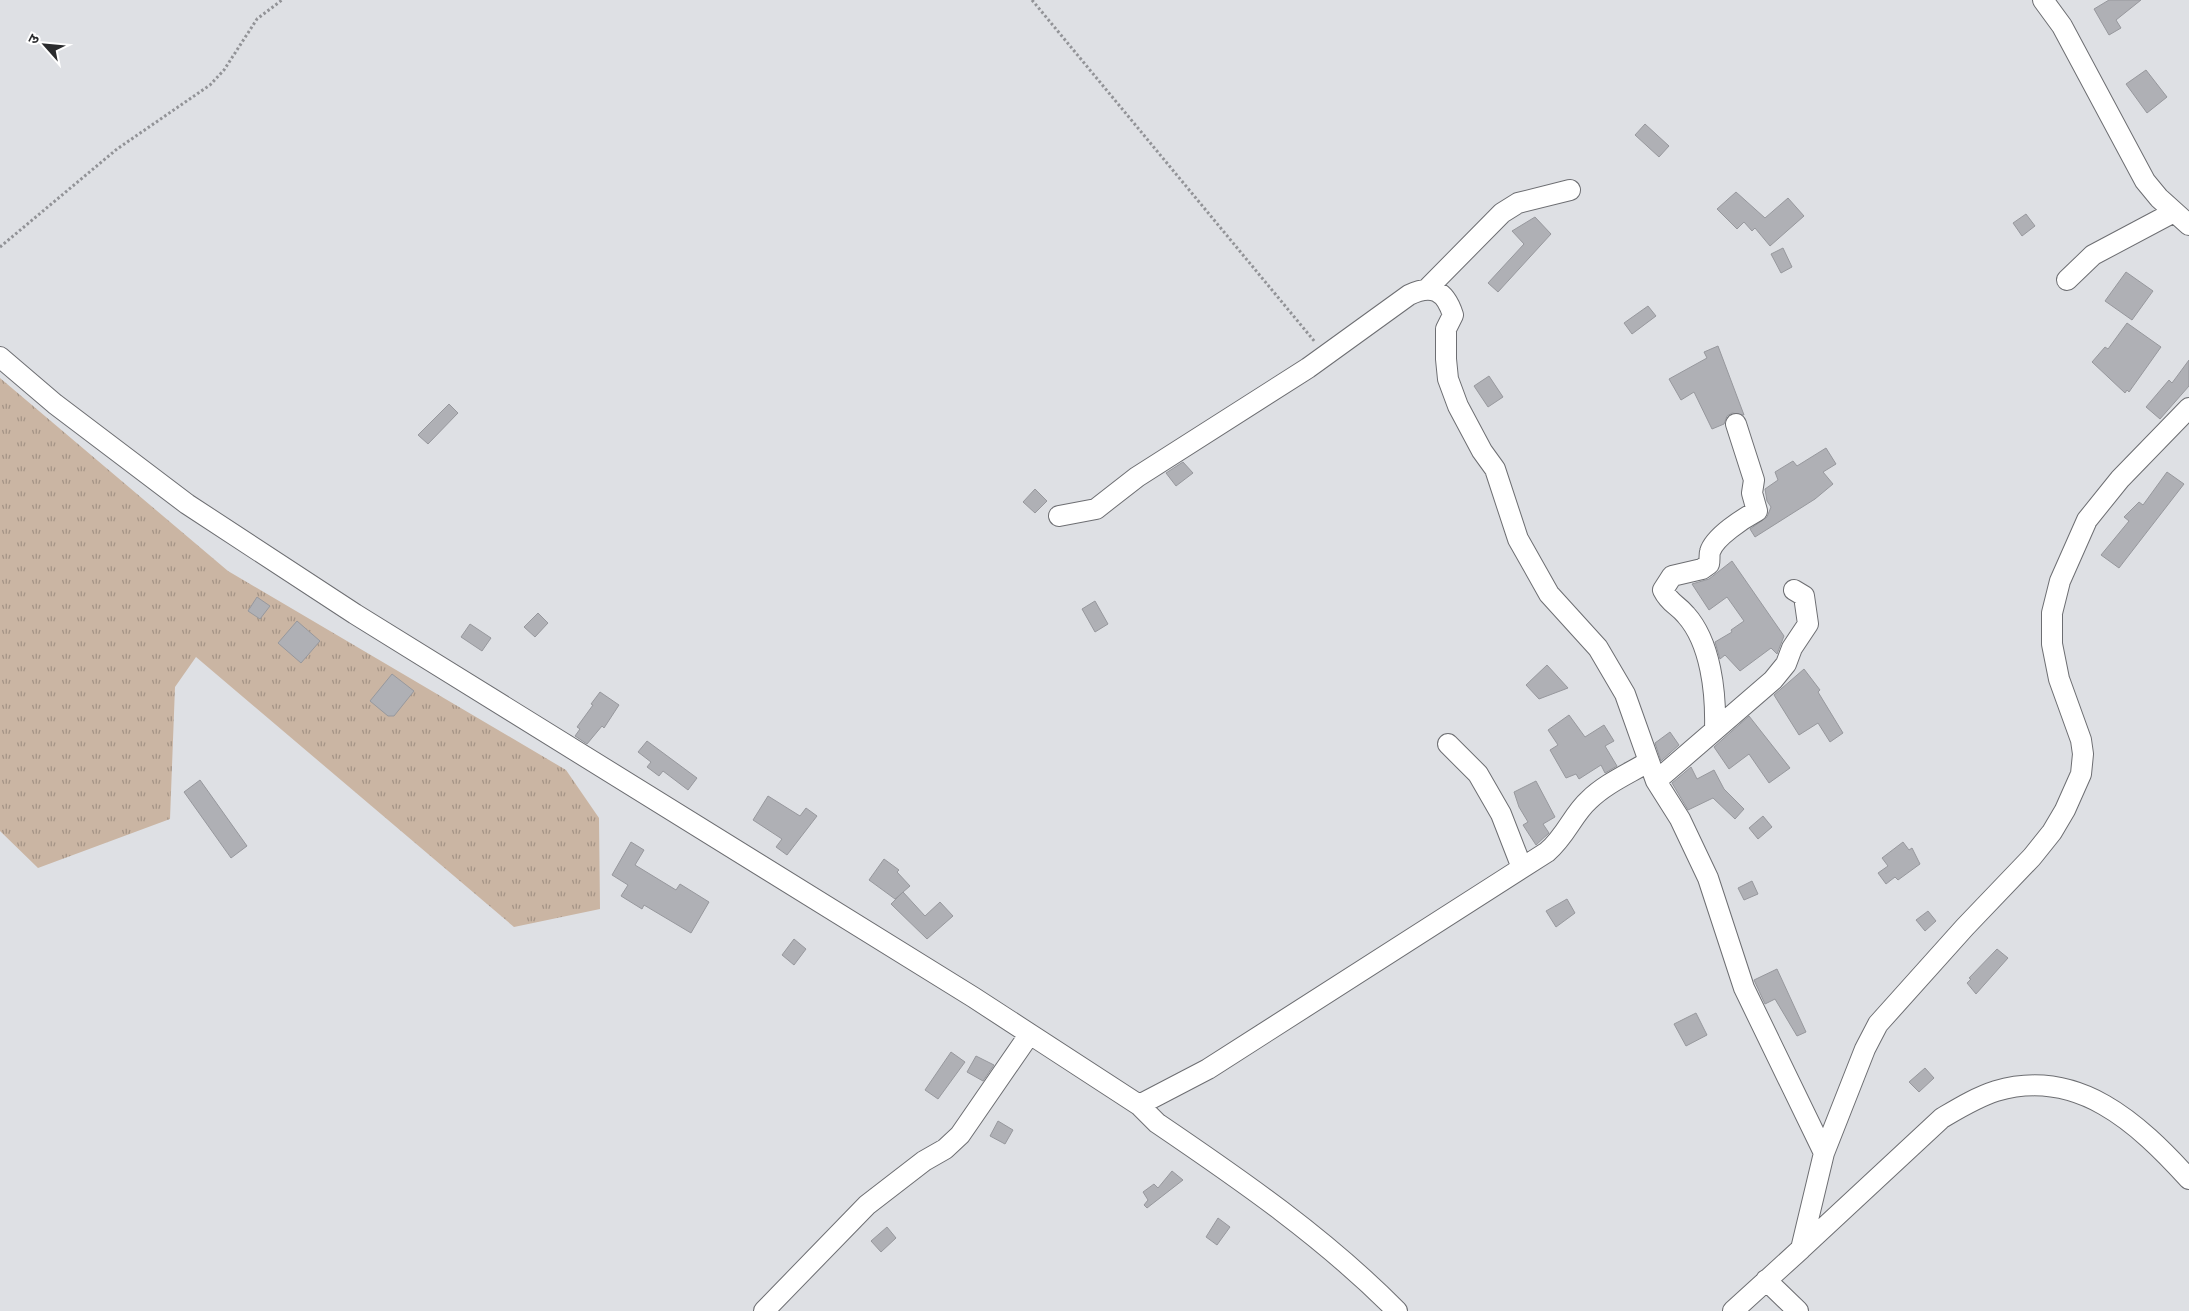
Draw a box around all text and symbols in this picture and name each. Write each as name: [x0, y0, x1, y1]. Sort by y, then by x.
north arrow: [20, 20, 70, 70]
text: उ: [23, 30, 44, 47]

